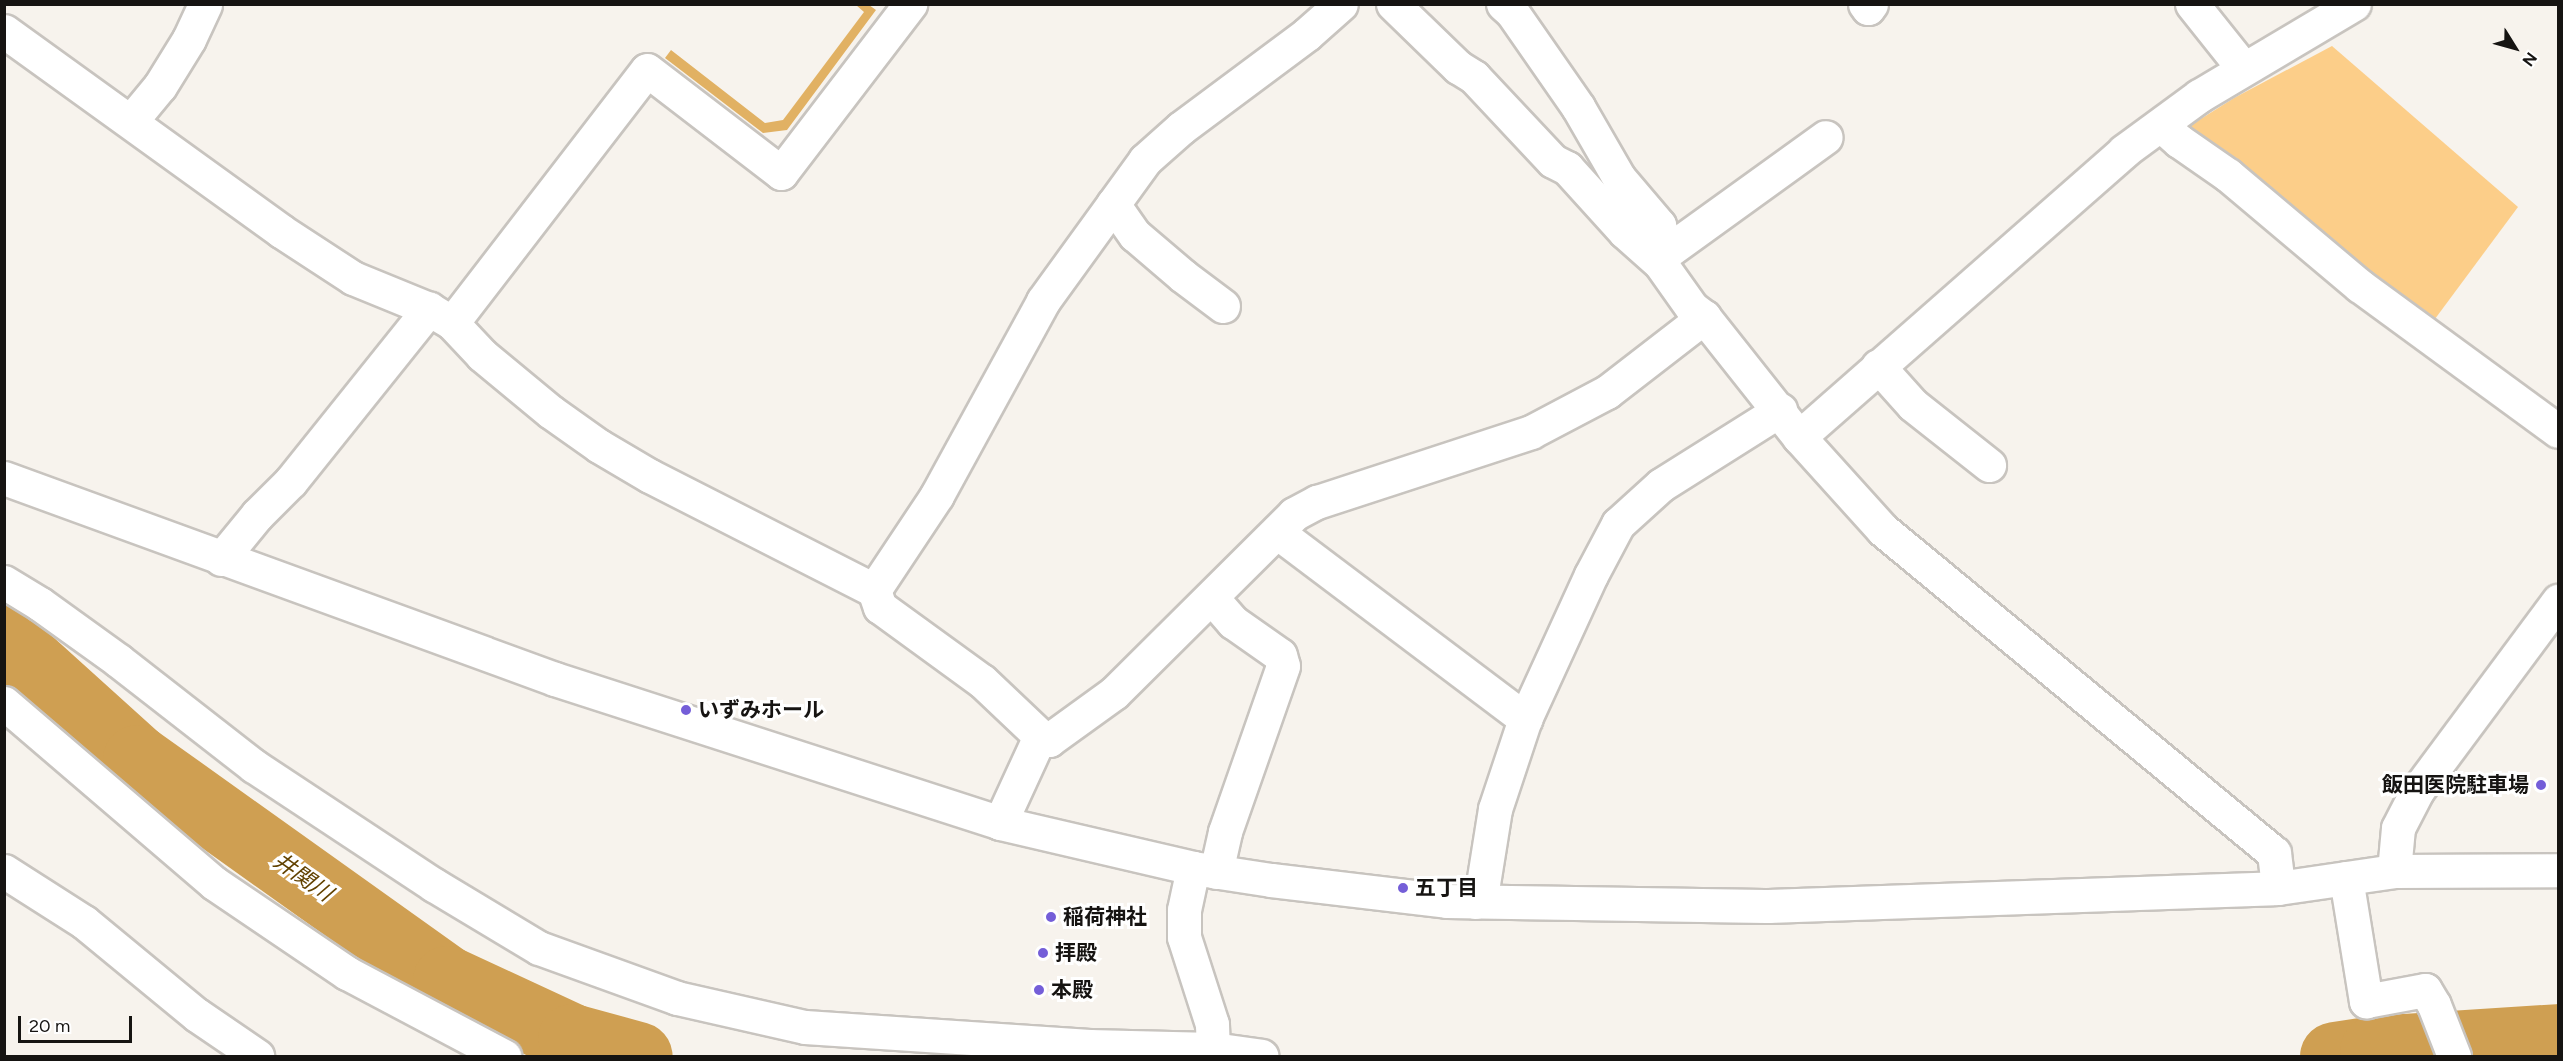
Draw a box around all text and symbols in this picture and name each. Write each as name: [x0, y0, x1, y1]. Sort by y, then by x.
north arrow: [2485, 18, 2545, 78]
text: N: [2518, 48, 2541, 70]
place label: いずみホール: [698, 697, 824, 723]
marker: いずみホール: [679, 703, 693, 717]
place label: 飯田医院駐車場: [2382, 772, 2529, 798]
marker: 飯田医院駐車場: [2534, 778, 2548, 792]
water label: 井関川: [268, 847, 338, 907]
place label: 五丁目: [1415, 875, 1478, 901]
marker: 五丁目: [1396, 881, 1410, 895]
place label: 稲荷神社: [1063, 904, 1147, 930]
marker: 稲荷神社: [1044, 910, 1058, 924]
place label: 拝殿: [1055, 940, 1097, 966]
marker: 拝殿: [1036, 946, 1050, 960]
place label: 本殿: [1051, 977, 1093, 1003]
marker: 本殿: [1032, 983, 1046, 997]
scale bar: [21, 1004, 135, 1042]
text: 20 m: [29, 1015, 70, 1037]

